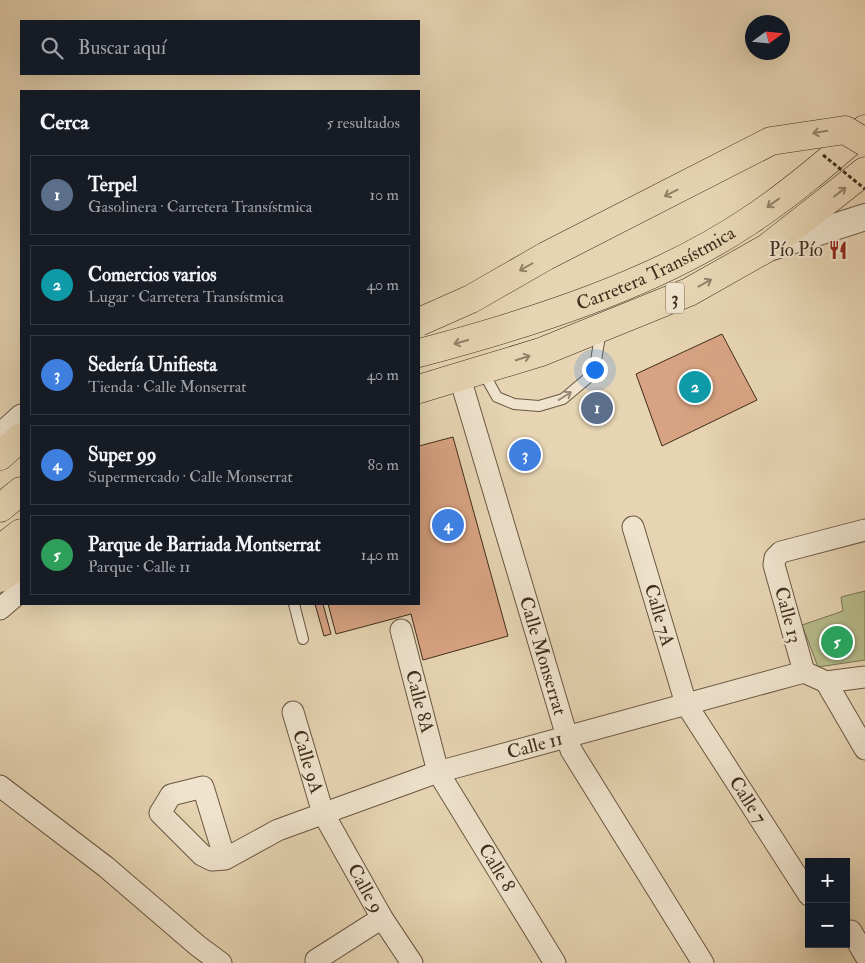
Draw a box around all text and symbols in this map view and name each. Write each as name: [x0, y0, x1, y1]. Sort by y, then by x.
north arrow: [745, 15, 790, 60]
search box: [20, 20, 420, 75]
icon: search: [38, 34, 66, 62]
text: Buscar aquí: [78, 36, 166, 60]
text: Cerca: [40, 109, 89, 136]
text: 5 resultados: [326, 113, 400, 133]
one-way arrow: [812, 128, 828, 138]
text: Terpel: [88, 173, 137, 197]
text: 1: [54, 185, 60, 205]
text: 10 m: [369, 185, 399, 205]
one-way arrow: [833, 187, 847, 197]
one-way arrow: [664, 189, 679, 198]
text: Gasolinera · Carretera Transístmica: [88, 197, 312, 217]
one-way arrow: [767, 198, 780, 209]
street label: Carretera Transístmica: [573, 221, 740, 316]
place label: Pío Pío: [769, 238, 823, 262]
restaurant icon: Pío Pío: [827, 239, 849, 261]
one-way arrow: [519, 262, 534, 272]
text: Comercios varios: [88, 263, 217, 287]
text: 2: [53, 275, 61, 295]
text: 40 m: [366, 275, 399, 295]
one-way arrow: [698, 277, 712, 287]
road number: 3: [666, 282, 684, 314]
text: Lugar · Carretera Transístmica: [88, 287, 284, 307]
one-way arrow: [453, 337, 469, 347]
text: Sedería Unifiesta: [88, 353, 217, 377]
one-way arrow: [515, 353, 530, 362]
your location: [582, 357, 608, 383]
text: 3: [54, 365, 60, 385]
text: 40 m: [366, 365, 399, 385]
pin: 2: [679, 368, 711, 406]
text: Tienda · Calle Monserrat: [88, 377, 247, 397]
pin: 1: [581, 389, 613, 427]
one-way arrow: [558, 390, 572, 401]
pin: 3: [509, 436, 541, 474]
text: Super 99: [88, 443, 156, 467]
text: 4: [53, 455, 61, 475]
text: 80 m: [368, 455, 399, 475]
text: Supermercado · Calle Monserrat: [88, 467, 293, 487]
pin: 4: [432, 506, 464, 544]
text: Parque de Barriada Montserrat: [88, 533, 321, 557]
text: 5: [53, 545, 61, 565]
text: 140 m: [361, 545, 399, 565]
text: Parque · Calle 11: [88, 557, 191, 577]
street label: Calle 7A: [639, 581, 680, 649]
street label: Calle 13: [769, 584, 807, 646]
street label: Calle Monserrat: [514, 594, 572, 718]
pin: 5: [821, 623, 853, 661]
street label: Calle 8A: [400, 667, 439, 736]
street label: Calle 11: [504, 726, 565, 765]
street label: Calle 9A: [287, 727, 329, 796]
street label: Calle 7: [724, 772, 772, 829]
street label: Calle 8: [473, 839, 521, 896]
map controls: [805, 858, 850, 948]
button: +: [805, 858, 850, 903]
street label: Calle 9: [342, 860, 389, 918]
button: −: [805, 903, 850, 948]

